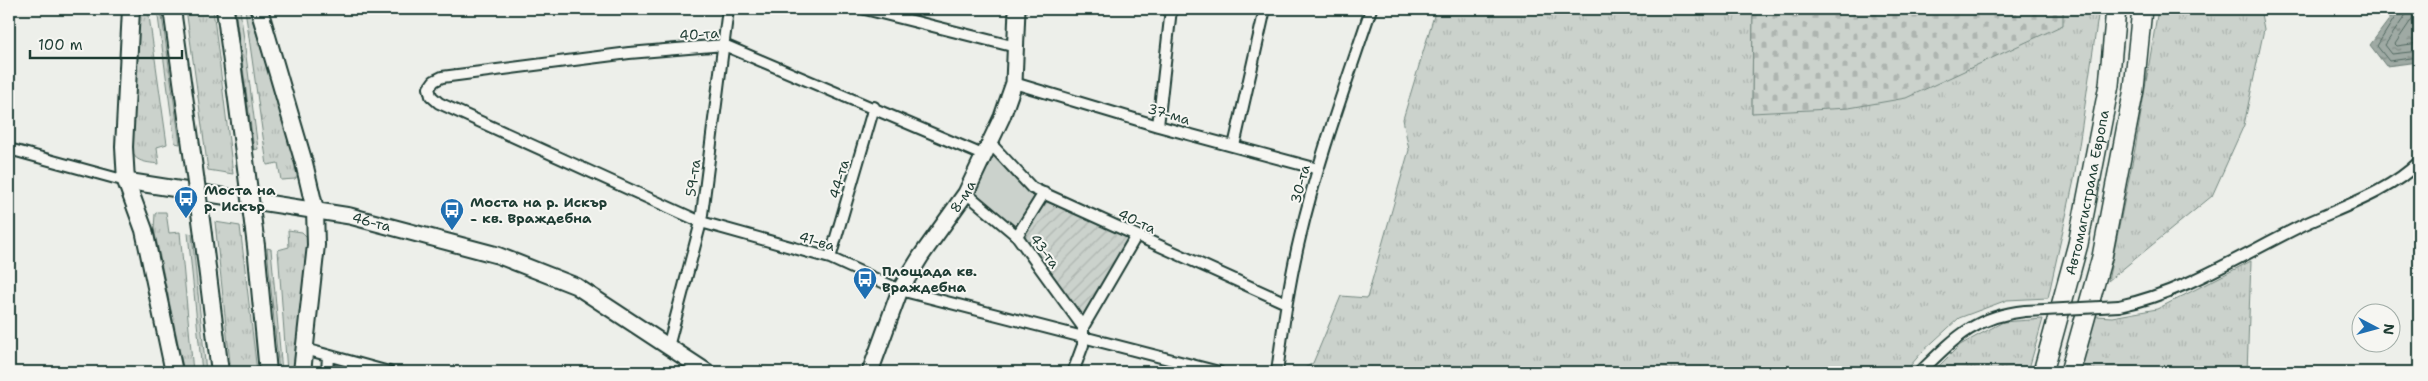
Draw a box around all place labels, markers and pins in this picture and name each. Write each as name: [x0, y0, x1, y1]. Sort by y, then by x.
place label: Моста на р. Искър: [204, 181, 276, 215]
bus stop icon: Моста на р. Искър: [173, 185, 199, 219]
place label: Моста на р. Искър - кв. Враждебна: [470, 193, 607, 227]
bus stop icon: Моста на р. Искър - кв. Враждебна: [439, 197, 465, 231]
place label: Площада кв. Враждебна: [882, 262, 977, 296]
bus stop icon: Площада кв. Враждебна: [852, 266, 878, 300]

